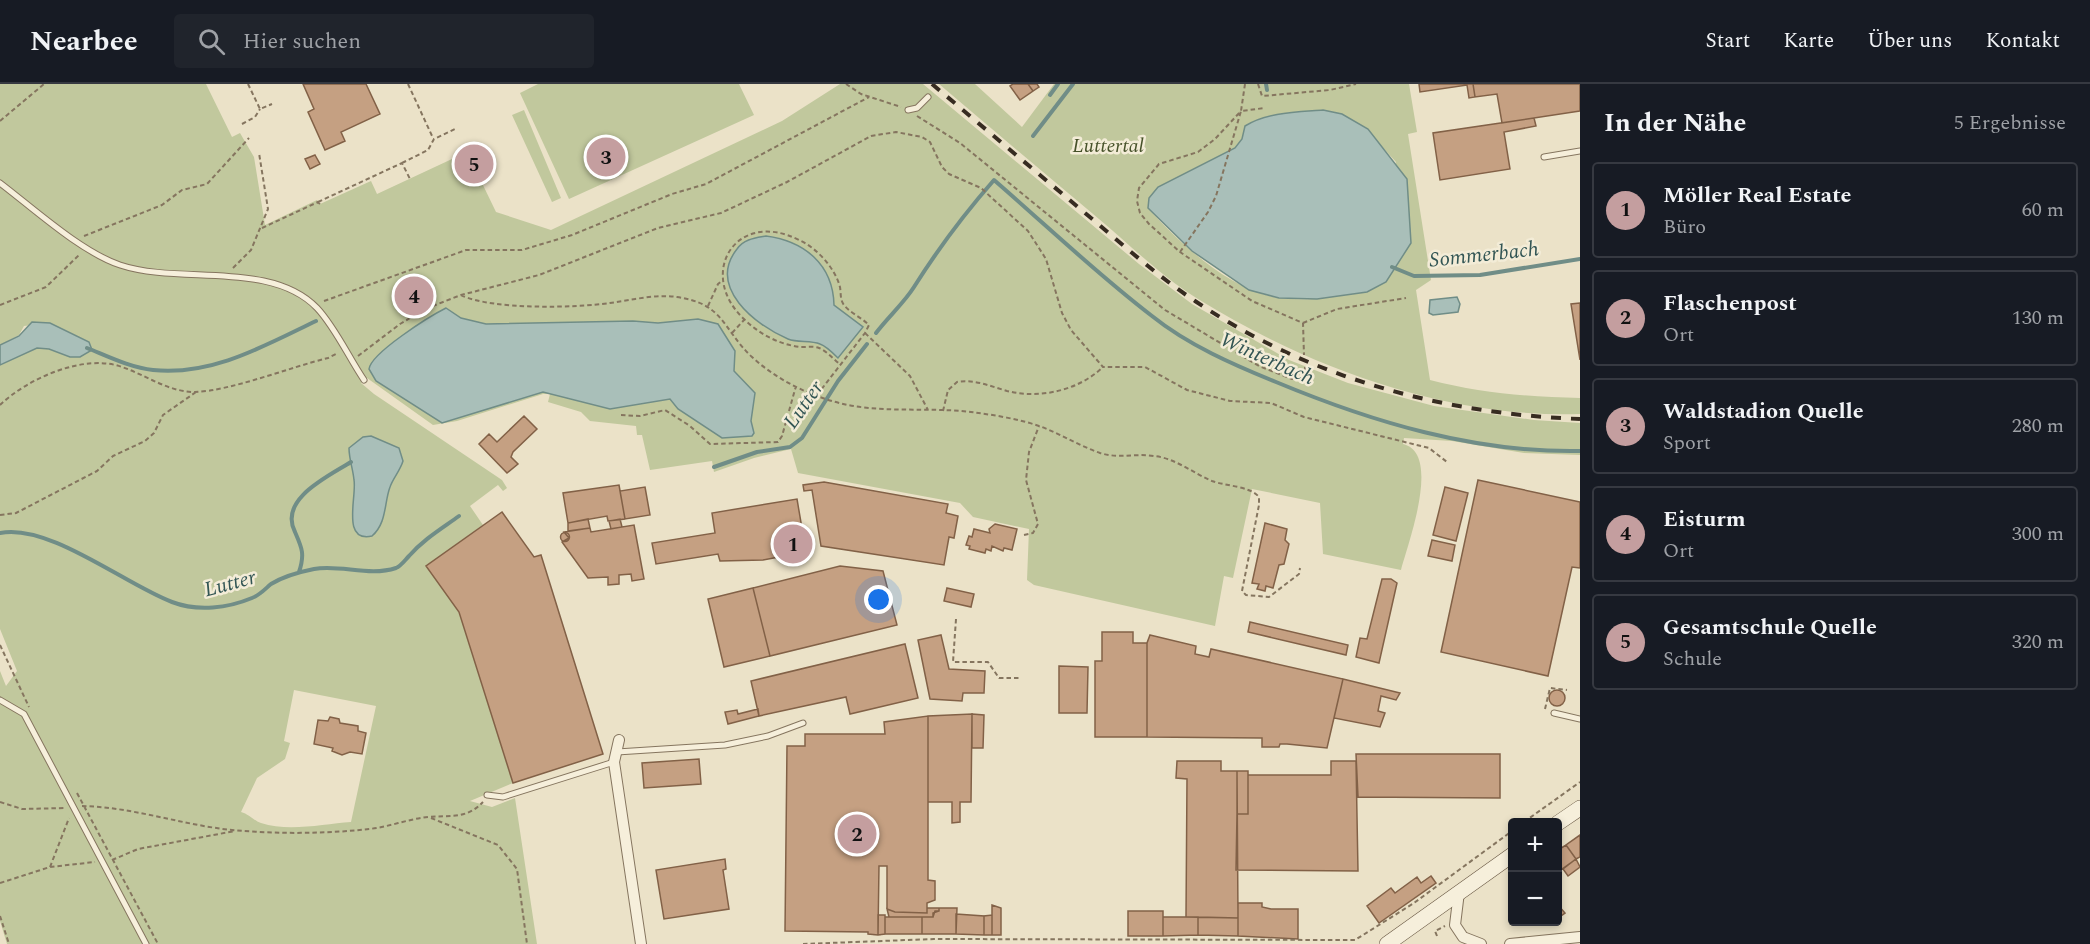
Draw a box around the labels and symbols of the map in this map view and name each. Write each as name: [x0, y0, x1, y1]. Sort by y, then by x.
park label: Luttertal: [1072, 131, 1144, 161]
pin: 3: [586, 134, 626, 180]
pin: 5: [454, 142, 494, 187]
water label: Sommerbach: [1428, 233, 1540, 277]
pin: 4: [394, 274, 434, 318]
water label: Winterbach: [1215, 324, 1320, 394]
water label: Lutter: [776, 374, 833, 436]
pin: 1: [774, 522, 812, 566]
water label: Lutter: [200, 562, 260, 606]
your location: [864, 585, 893, 614]
pin: 2: [838, 812, 876, 856]

